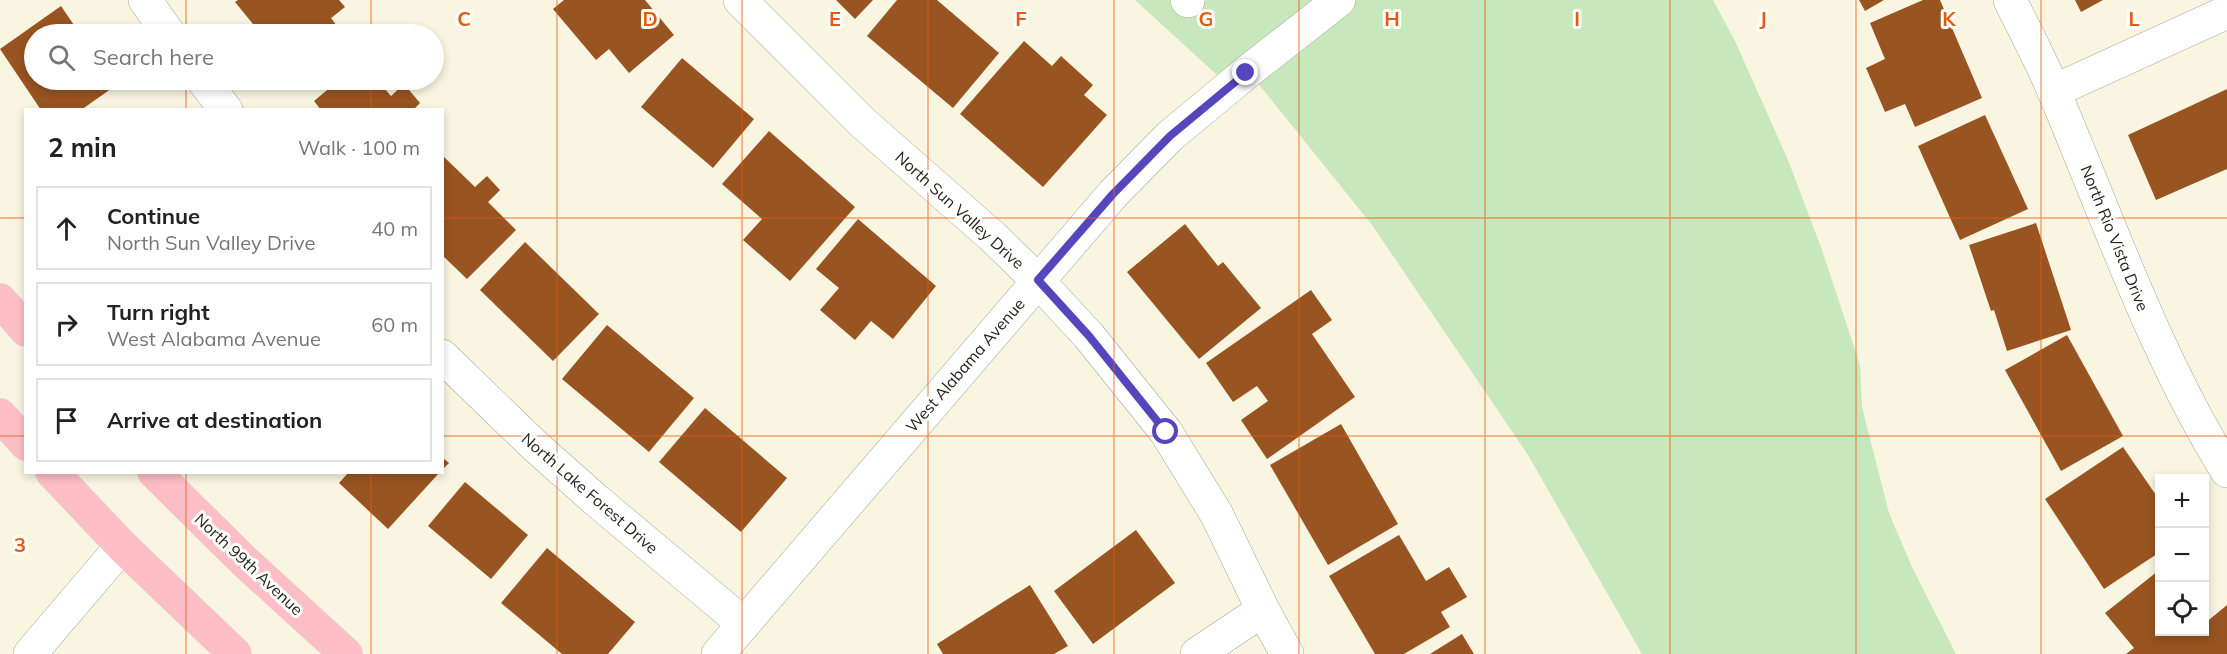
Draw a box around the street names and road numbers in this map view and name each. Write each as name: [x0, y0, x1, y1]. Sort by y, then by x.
street label: North Sun Valley Drive: [891, 147, 1029, 273]
street label: North Rio Vista Drive: [2077, 162, 2153, 314]
street label: West Alabama Avenue: [901, 294, 1029, 436]
street label: North Lake Forest Drive: [518, 428, 662, 558]
street label: North 99th Avenue: [191, 509, 307, 619]

